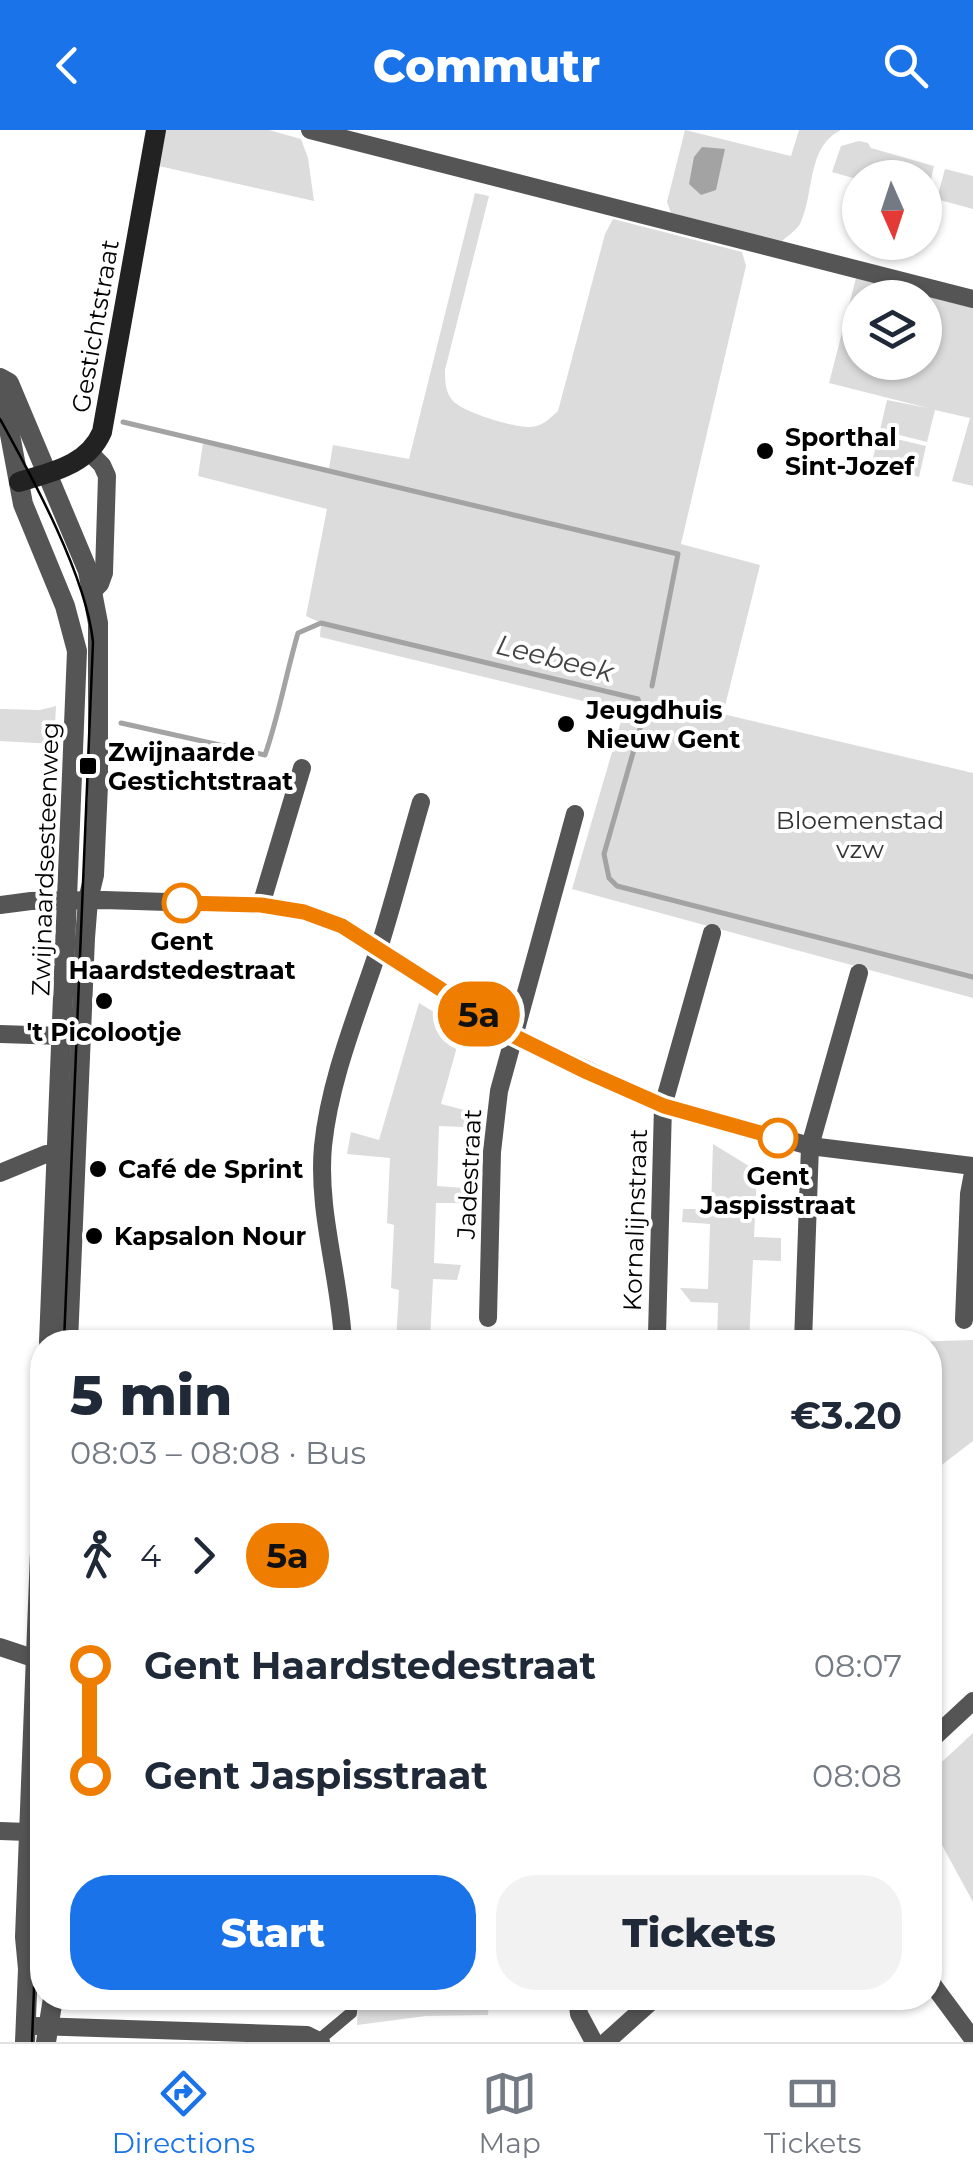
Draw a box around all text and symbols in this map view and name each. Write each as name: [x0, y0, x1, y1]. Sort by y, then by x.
icon: back: [40, 38, 95, 93]
text: Commutr: [373, 38, 600, 93]
icon: search: [878, 38, 933, 93]
north arrow: [842, 160, 942, 260]
map controls: [842, 160, 942, 380]
street label: Gestichtstraat: [65, 237, 125, 415]
button: layers: [842, 280, 942, 380]
place label: Sporthal Sint-Jozef: [785, 422, 915, 481]
marker: Sporthal Sint-Jozef: [754, 440, 776, 462]
water label: Leebeek: [493, 627, 618, 689]
place label: Jeugdhuis Nieuw Gent: [585, 695, 741, 754]
marker: Jeugdhuis Nieuw Gent: [555, 713, 577, 735]
street label: Zwijnaardsesteenweg: [25, 721, 65, 997]
place label: Zwijnaarde Gestichtstraat: [108, 737, 293, 796]
marker: Zwijnaarde Gestichtstraat: [77, 755, 99, 777]
park label: Bloemenstad vzw: [776, 805, 944, 864]
marker: Gent Haardstedestraat: [163, 884, 201, 922]
place label: Gent Haardstedestraat: [68, 926, 296, 985]
line badge: 5a: [434, 982, 524, 1046]
marker: 't Picolootje: [93, 990, 115, 1012]
text: 5a: [458, 993, 500, 1036]
place label: 't Picolootje: [26, 1017, 182, 1047]
street label: Jadestraat: [451, 1108, 487, 1241]
marker: Gent Jaspisstraat: [759, 1119, 797, 1157]
street label: Kornalijnstraat: [617, 1128, 653, 1312]
place label: Café de Sprint: [118, 1154, 304, 1184]
marker: Café de Sprint: [87, 1158, 109, 1180]
place label: Gent Jaspisstraat: [699, 1161, 856, 1220]
place label: Kapsalon Nour: [114, 1221, 307, 1251]
marker: Kapsalon Nour: [83, 1225, 105, 1247]
text: 5 min: [70, 1362, 232, 1429]
text: €3.20: [790, 1392, 902, 1439]
text: 08:03 – 08:08 · Bus: [70, 1433, 366, 1472]
icon: walk: [70, 1528, 125, 1583]
icon: forward: [176, 1528, 231, 1583]
text: 5a: [266, 1534, 309, 1577]
text: 4: [140, 1536, 161, 1575]
text: Gent Haardstedestraat: [144, 1642, 596, 1689]
text: 08:07: [814, 1646, 902, 1685]
text: Gent Jaspisstraat: [144, 1752, 488, 1799]
text: 08:08: [812, 1756, 902, 1795]
button: Start: [70, 1875, 476, 1990]
button: Tickets: [496, 1875, 902, 1990]
tab: Directions: [112, 2066, 255, 2160]
tab: Map: [478, 2066, 541, 2160]
tab: Tickets: [764, 2066, 861, 2160]

